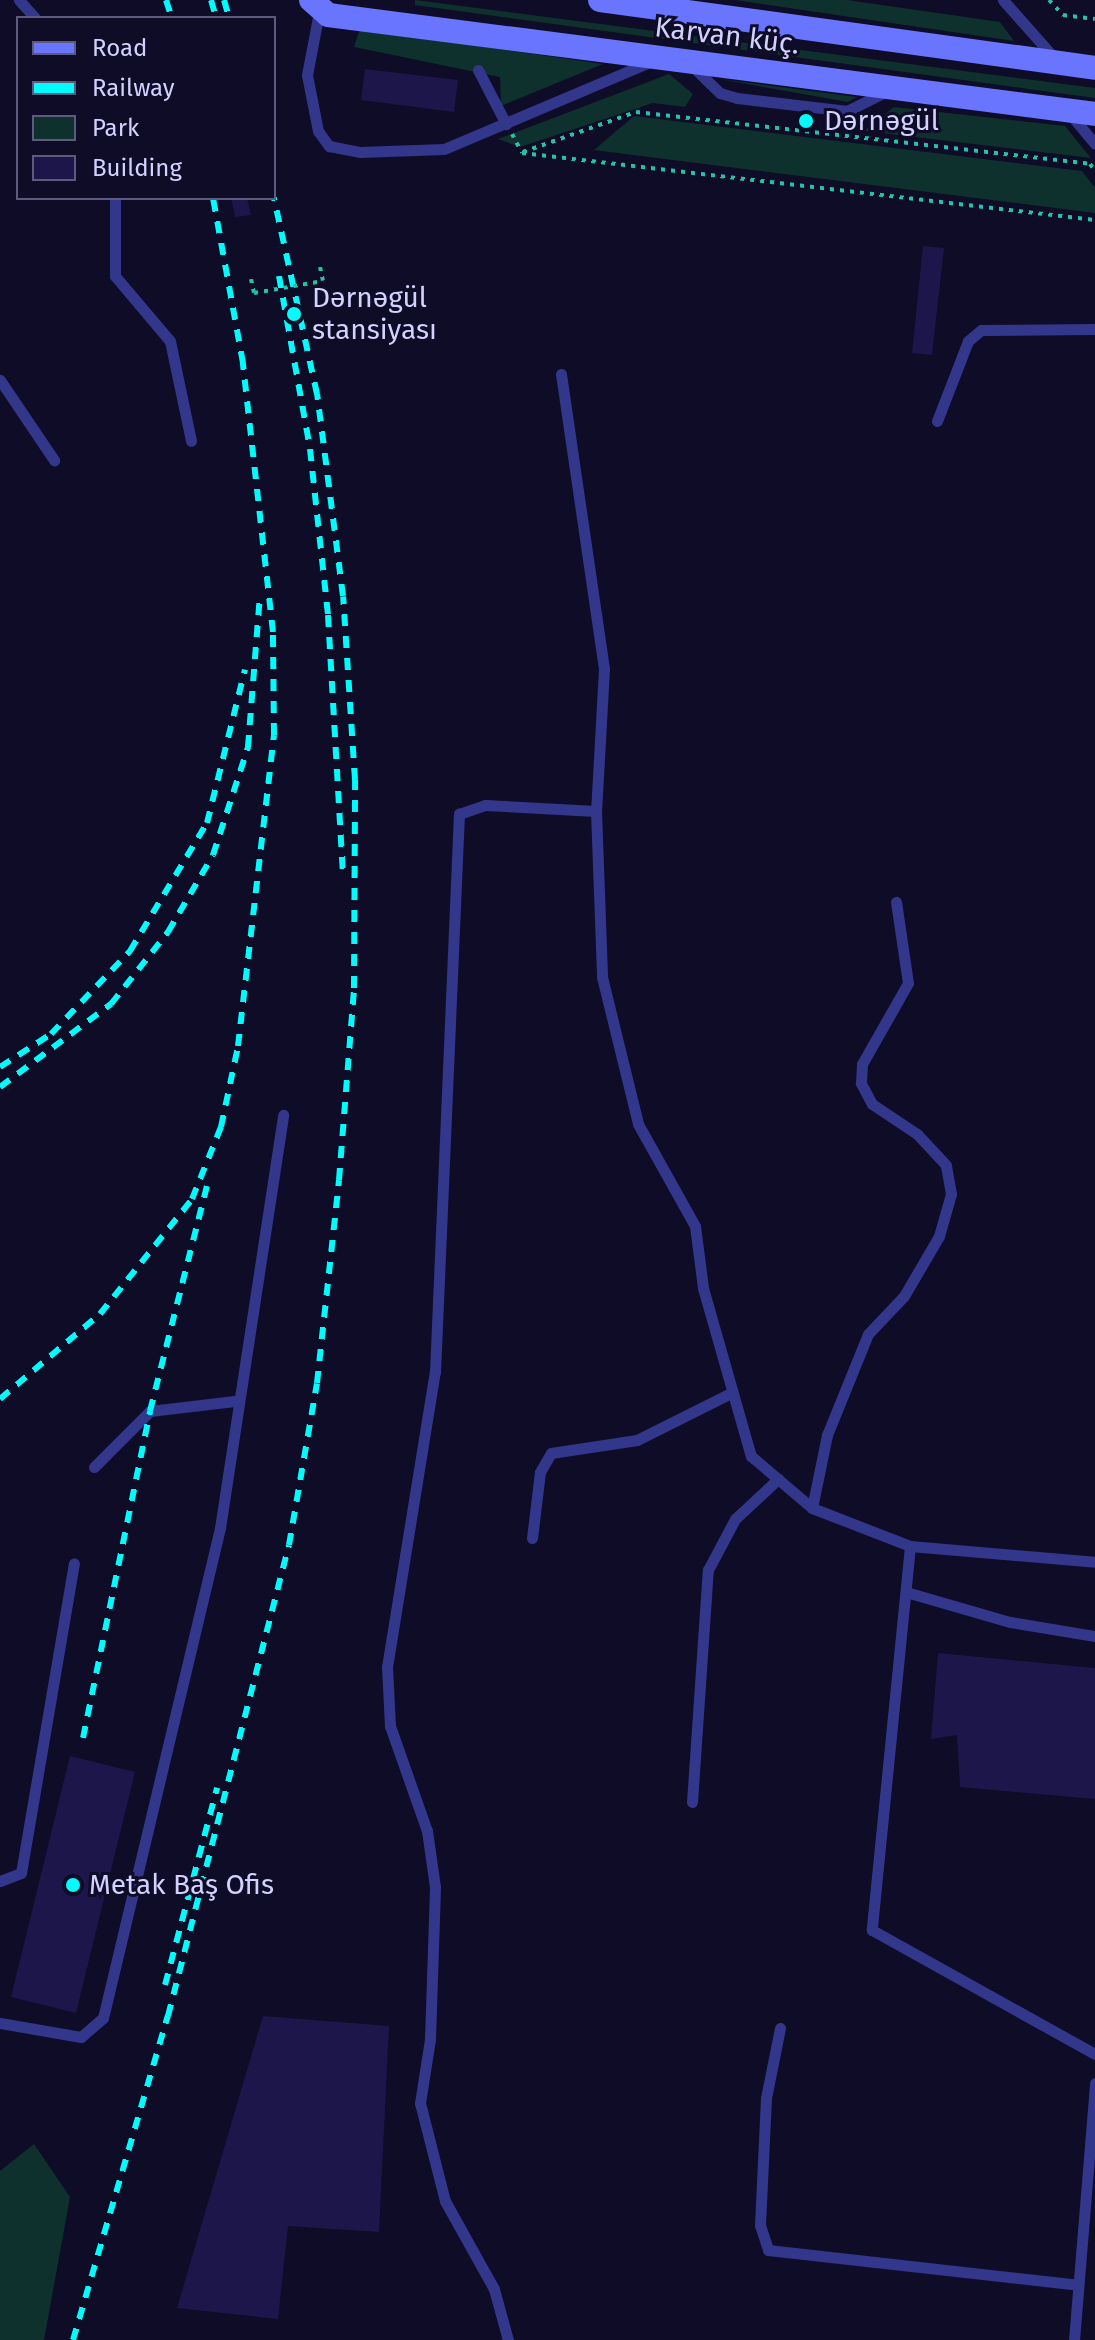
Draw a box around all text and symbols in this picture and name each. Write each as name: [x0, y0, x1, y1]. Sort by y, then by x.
street label: Karvan küç.: [653, 10, 801, 62]
legend: [16, 16, 276, 200]
text: Road: [92, 34, 147, 62]
text: Railway: [92, 74, 175, 102]
place label: Dərnəgül: [824, 104, 939, 138]
marker: Dərnəgül: [795, 110, 817, 132]
text: Park: [92, 114, 139, 142]
text: Building: [92, 154, 182, 182]
place label: Dərnəgül stansiyası: [312, 281, 437, 347]
marker: Dərnəgül stansiyası: [283, 303, 305, 325]
place label: Metak Baş Ofis: [89, 1868, 274, 1902]
marker: Metak Baş Ofis: [64, 1876, 82, 1894]

